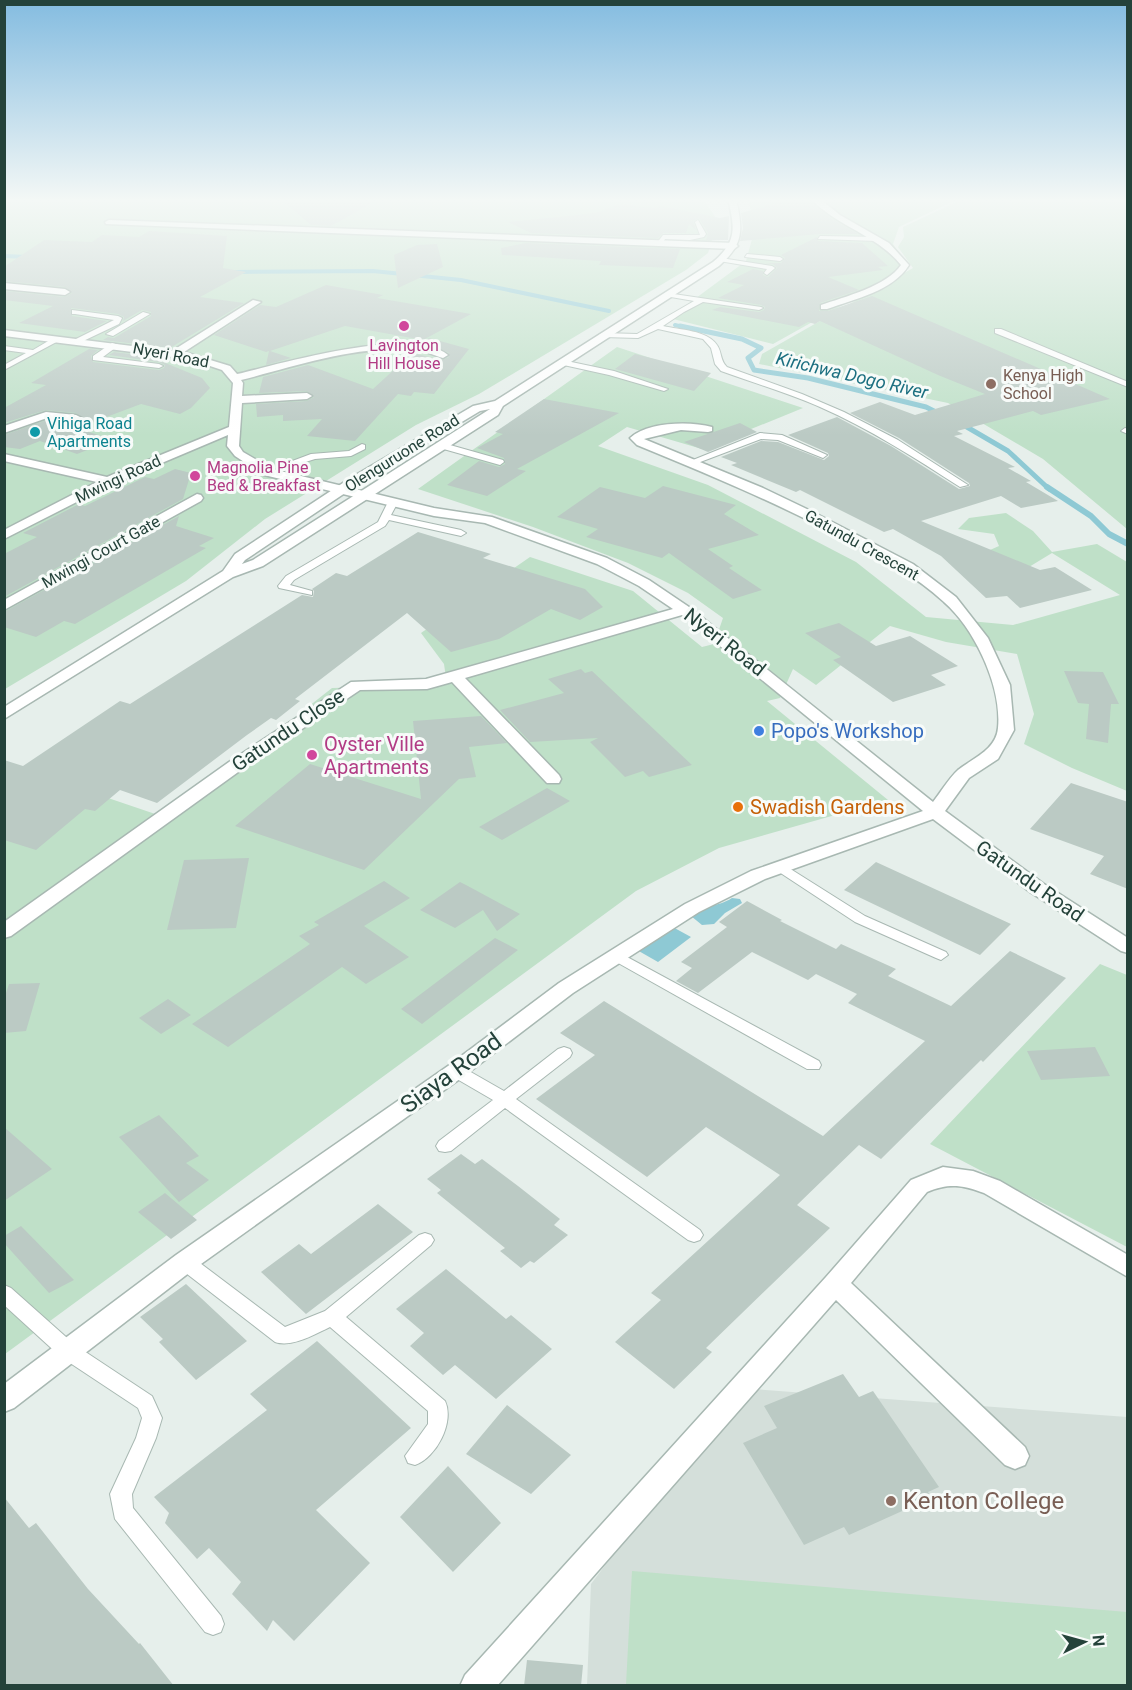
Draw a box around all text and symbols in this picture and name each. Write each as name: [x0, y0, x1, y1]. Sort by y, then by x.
marker: Lavington Hill House: [397, 319, 411, 333]
place label: Lavington Hill House: [367, 336, 441, 373]
street label: Nyeri Road: [131, 338, 211, 372]
water label: Kirichwa Dogo River: [774, 347, 931, 403]
place label: Kenya High School: [1003, 366, 1083, 403]
marker: Kenya High School: [984, 377, 998, 391]
street label: Olenguruone Road: [341, 410, 463, 496]
place label: Vihiga Road Apartments: [47, 414, 132, 451]
marker: Vihiga Road Apartments: [28, 425, 42, 439]
street label: Mwingi Road: [72, 451, 164, 507]
place label: Magnolia Pine Bed & Breakfast: [207, 458, 321, 495]
marker: Magnolia Pine Bed & Breakfast: [188, 469, 202, 483]
street label: Gatundu Crescent: [802, 506, 922, 584]
street label: Mwingi Court Gate: [39, 512, 163, 592]
street label: Nyeri Road: [680, 603, 770, 681]
street label: Gatundu Close: [227, 684, 349, 776]
place label: Popo's Workshop: [771, 719, 924, 743]
marker: Popo's Workshop: [752, 724, 766, 738]
place label: Oyster Ville Apartments: [324, 732, 429, 779]
marker: Oyster Ville Apartments: [305, 748, 319, 762]
place label: Swadish Gardens: [750, 795, 905, 819]
marker: Swadish Gardens: [731, 800, 745, 814]
street label: Gatundu Road: [971, 835, 1089, 927]
street label: Siaya Road: [395, 1027, 507, 1119]
place label: Kenton College: [903, 1487, 1064, 1515]
marker: Kenton College: [884, 1494, 898, 1508]
north arrow: [1054, 1612, 1114, 1672]
text: N: [1088, 1634, 1108, 1647]

